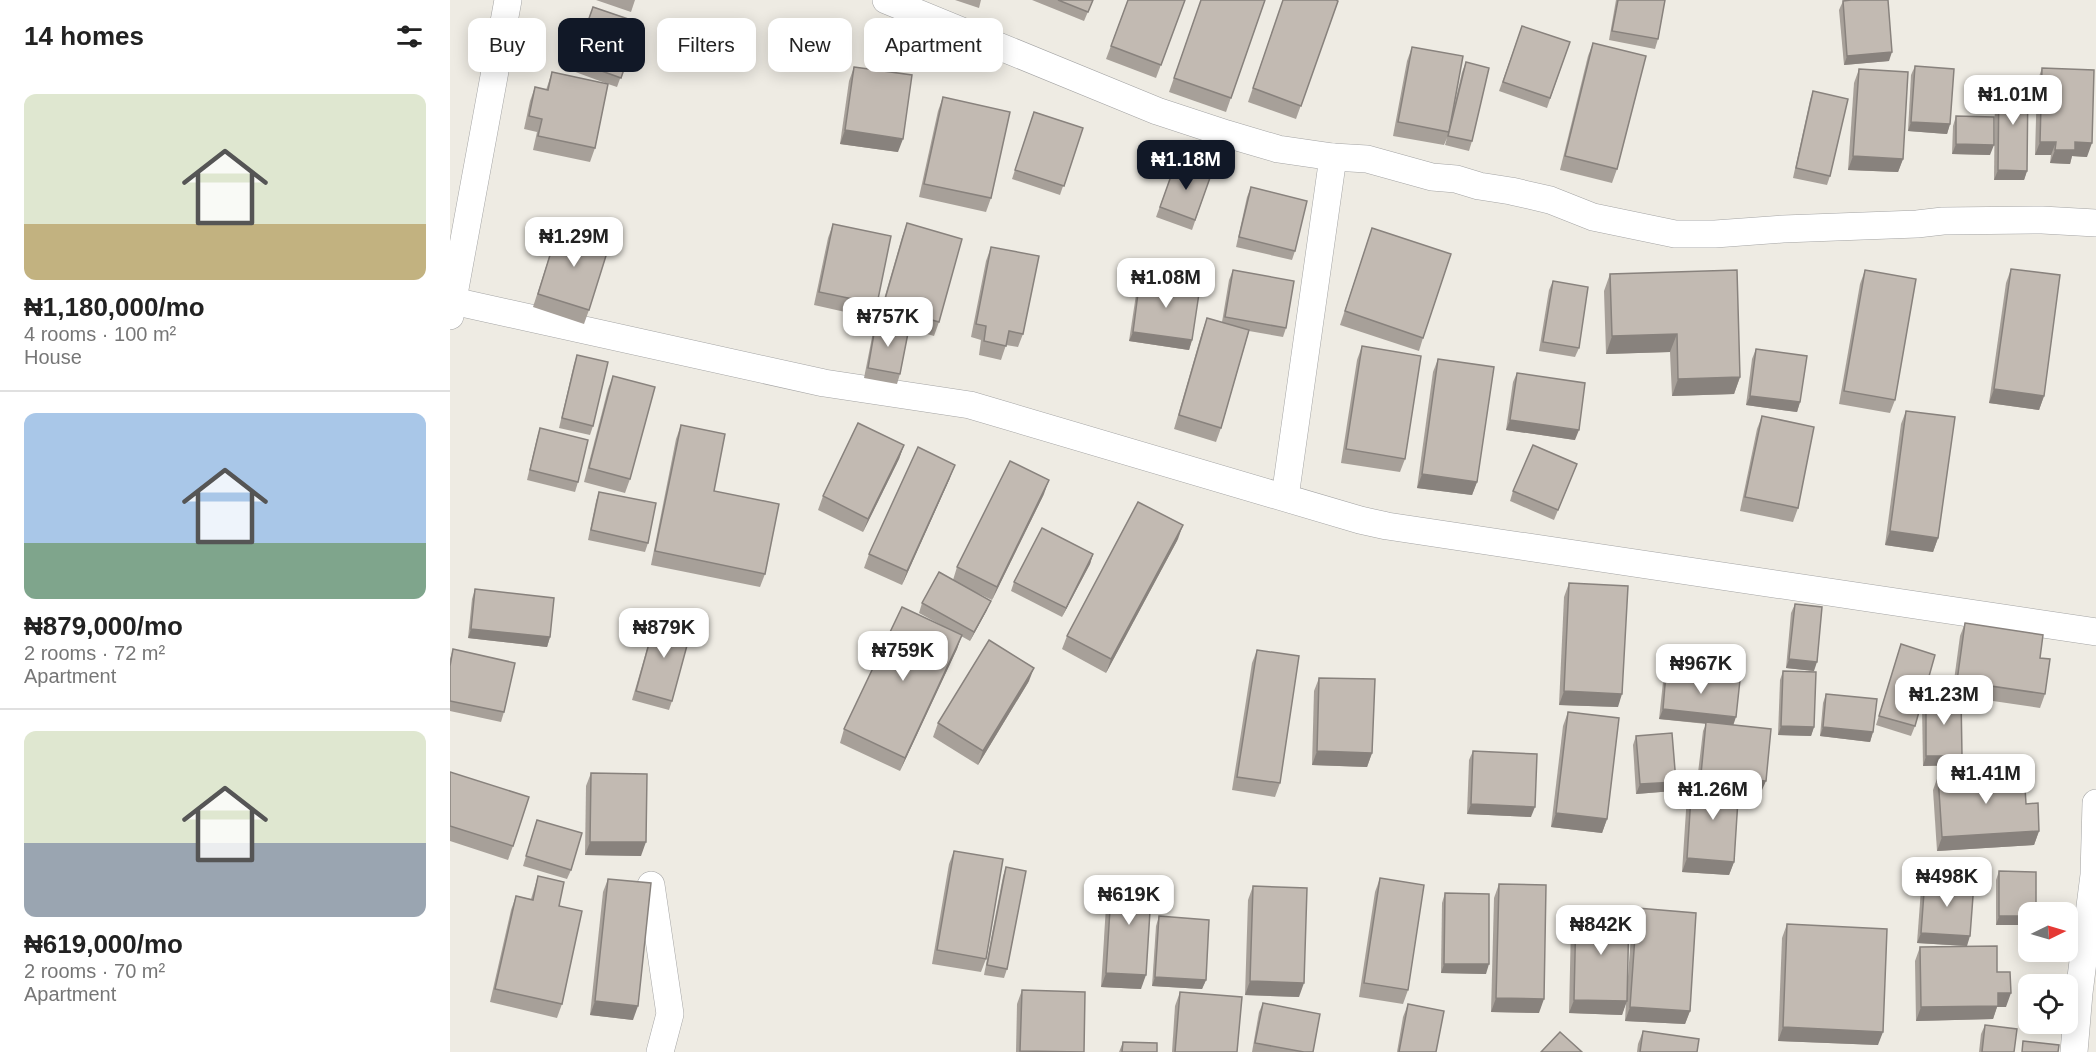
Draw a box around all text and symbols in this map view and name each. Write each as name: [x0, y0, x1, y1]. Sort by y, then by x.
chip: Buy: [468, 18, 546, 72]
chip: Rent: [558, 18, 645, 72]
chip: Filters: [657, 18, 756, 72]
chip: New: [768, 18, 852, 72]
chip: Apartment: [864, 18, 1003, 72]
icon: filters: [393, 20, 426, 53]
text: 14 homes: [24, 21, 144, 51]
pin: ₦1.01M: [1964, 75, 2062, 126]
text: ₦1.01M: [1978, 83, 2048, 105]
icon: home: [171, 133, 279, 241]
pin: ₦1.18M: [1137, 140, 1235, 191]
text: ₦1.18M: [1151, 148, 1221, 170]
pin: ₦1.29M: [525, 217, 623, 268]
text: ₦1.29M: [539, 225, 609, 247]
pin: ₦1.08M: [1117, 258, 1215, 309]
text: ₦1.08M: [1131, 266, 1201, 288]
text: ₦1,180,000/mo: [24, 292, 205, 322]
pin: ₦757K: [846, 297, 930, 348]
text: ₦757K: [857, 305, 919, 327]
text: 4 rooms · 100 m²: [24, 323, 176, 345]
text: House: [24, 346, 82, 368]
icon: home: [171, 452, 279, 560]
pin: ₦879K: [622, 608, 706, 659]
text: ₦879,000/mo: [24, 611, 183, 641]
text: ₦879K: [633, 616, 695, 638]
pin: ₦759K: [861, 631, 945, 682]
text: ₦759K: [872, 639, 934, 661]
text: 2 rooms · 72 m²: [24, 642, 165, 664]
pin: ₦967K: [1659, 644, 1743, 695]
text: ₦967K: [1670, 652, 1732, 674]
text: Apartment: [24, 665, 116, 687]
pin: ₦1.23M: [1895, 675, 1993, 726]
text: ₦1.23M: [1909, 683, 1979, 705]
pin: ₦1.41M: [1937, 754, 2035, 805]
text: ₦1.41M: [1951, 762, 2021, 784]
icon: home: [171, 770, 279, 878]
pin: ₦1.26M: [1664, 770, 1762, 821]
text: ₦1.26M: [1678, 778, 1748, 800]
pin: ₦498K: [1905, 857, 1989, 908]
text: ₦498K: [1916, 865, 1978, 887]
pin: ₦619K: [1087, 875, 1171, 926]
text: ₦619K: [1098, 883, 1160, 905]
north arrow: [2018, 902, 2078, 962]
map controls: [2018, 902, 2078, 1034]
pin: ₦842K: [1559, 905, 1643, 956]
text: ₦842K: [1570, 913, 1632, 935]
text: ₦619,000/mo: [24, 929, 183, 959]
text: 2 rooms · 70 m²: [24, 960, 165, 982]
button: locate: [2018, 974, 2078, 1034]
text: Apartment: [24, 983, 116, 1005]

